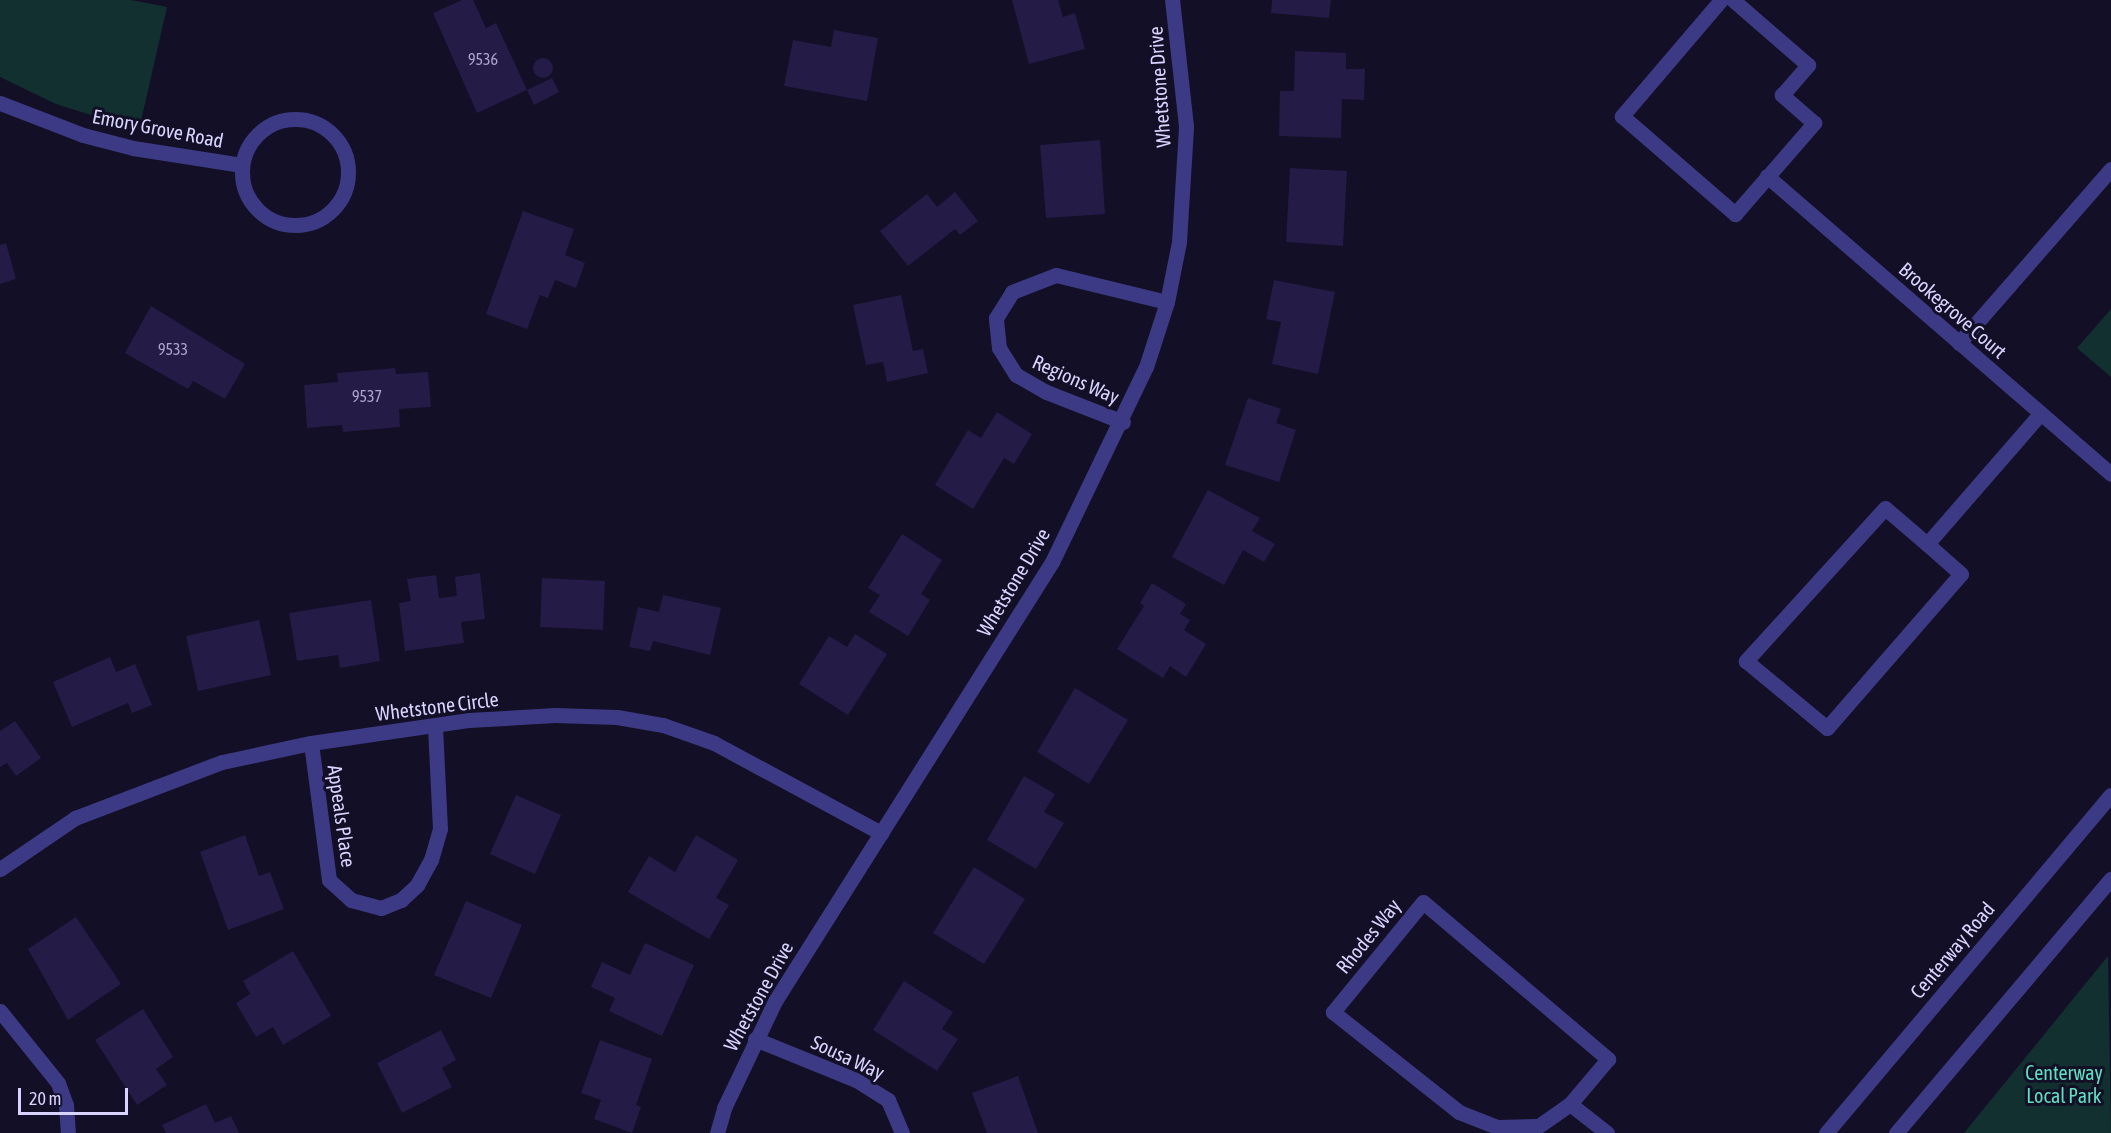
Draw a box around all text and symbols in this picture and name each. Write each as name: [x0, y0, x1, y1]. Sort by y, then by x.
street label: Whetstone Drive: [1143, 26, 1175, 148]
house number: 9536: [468, 49, 498, 69]
street label: Emory Grove Road: [90, 104, 226, 152]
street label: Brookegrove Court: [1894, 257, 2012, 363]
house number: 9533: [158, 339, 188, 359]
street label: Regions Way: [1029, 349, 1123, 409]
house number: 9537: [352, 386, 382, 406]
street label: Whetstone Drive: [971, 524, 1055, 640]
street label: Whetstone Circle: [374, 687, 500, 725]
street label: Appeals Place: [323, 763, 361, 869]
street label: Rhodes Way: [1331, 894, 1405, 978]
street label: Centerway Road: [1905, 897, 1999, 1003]
street label: Whetstone Drive: [718, 937, 798, 1055]
street label: Sousa Way: [808, 1030, 888, 1084]
park label: Centerway Local Park: [2025, 1061, 2103, 1108]
scale bar: [21, 1076, 130, 1114]
text: 20 m: [29, 1088, 61, 1109]

